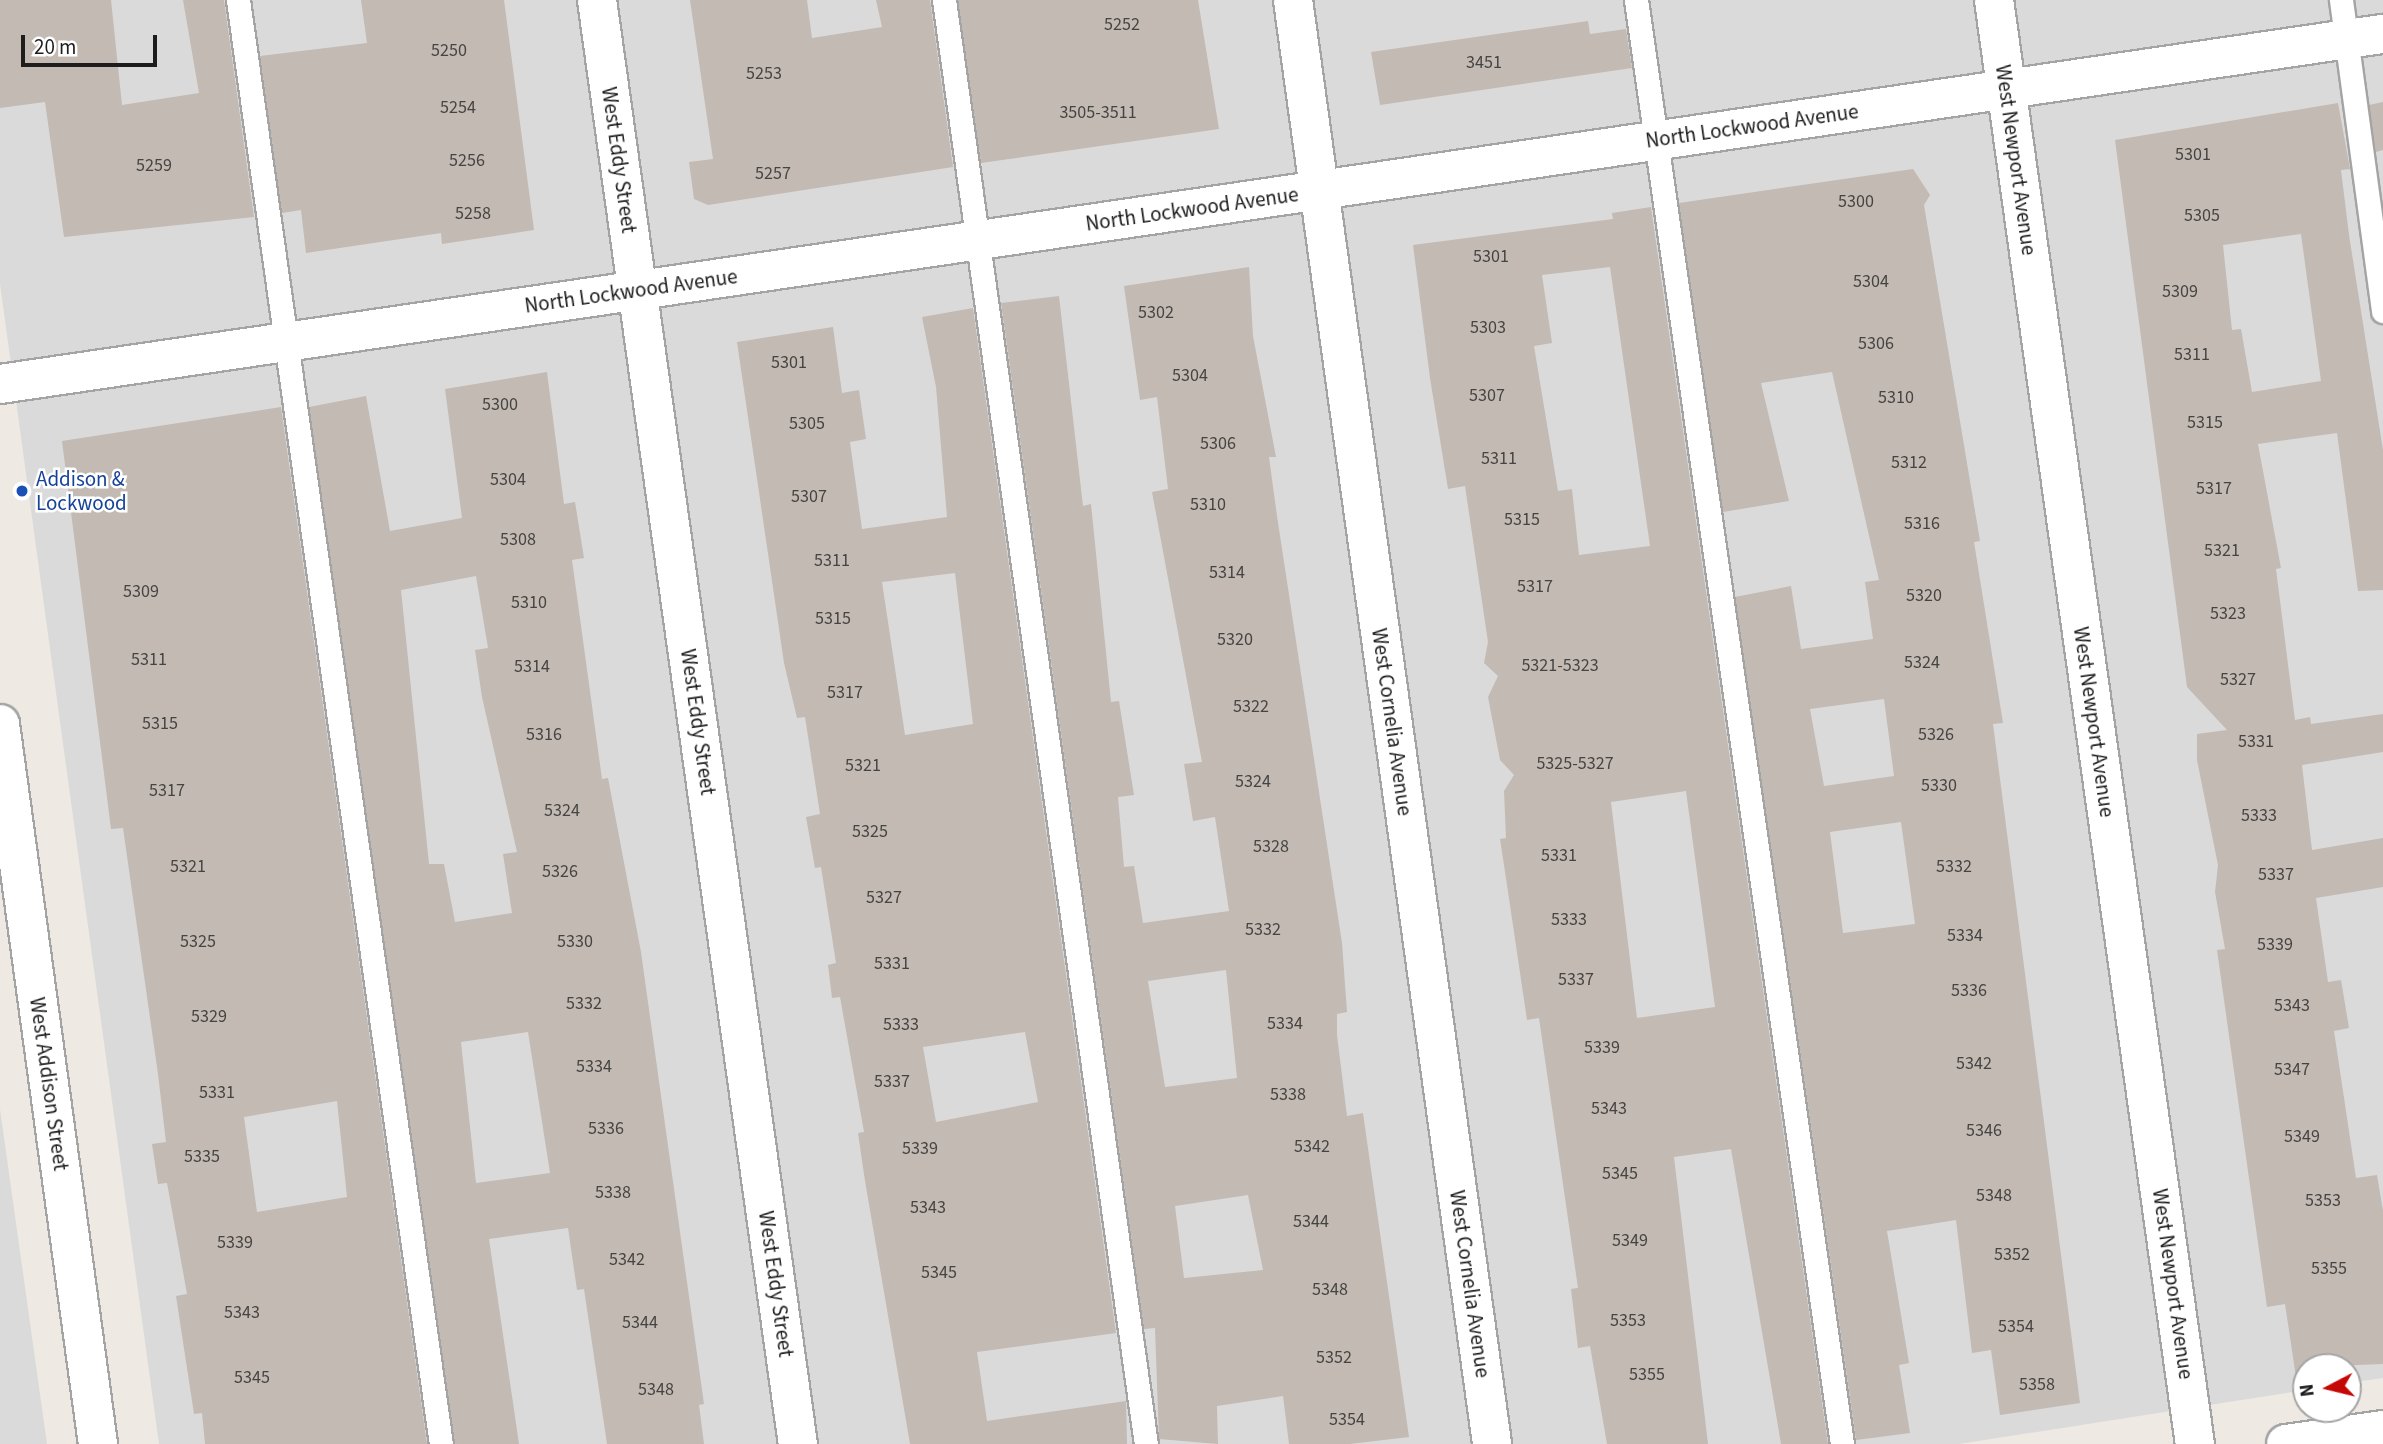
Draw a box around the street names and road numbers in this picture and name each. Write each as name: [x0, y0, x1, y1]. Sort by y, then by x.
street label: West Newport Avenue: [1990, 63, 2042, 257]
street label: West Eddy Street: [596, 85, 642, 235]
street label: North Lockwood Avenue: [1644, 99, 1860, 153]
street label: North Lockwood Avenue: [1084, 182, 1300, 236]
street label: North Lockwood Avenue: [523, 264, 739, 318]
street label: West Newport Avenue: [2068, 625, 2120, 819]
street label: West Cornelia Avenue: [1366, 627, 1418, 817]
street label: West Eddy Street: [675, 647, 721, 797]
street label: West Addison Street: [24, 996, 74, 1172]
street label: West Newport Avenue: [2147, 1187, 2199, 1381]
street label: West Cornelia Avenue: [1444, 1189, 1496, 1379]
street label: West Eddy Street: [753, 1209, 799, 1359]

